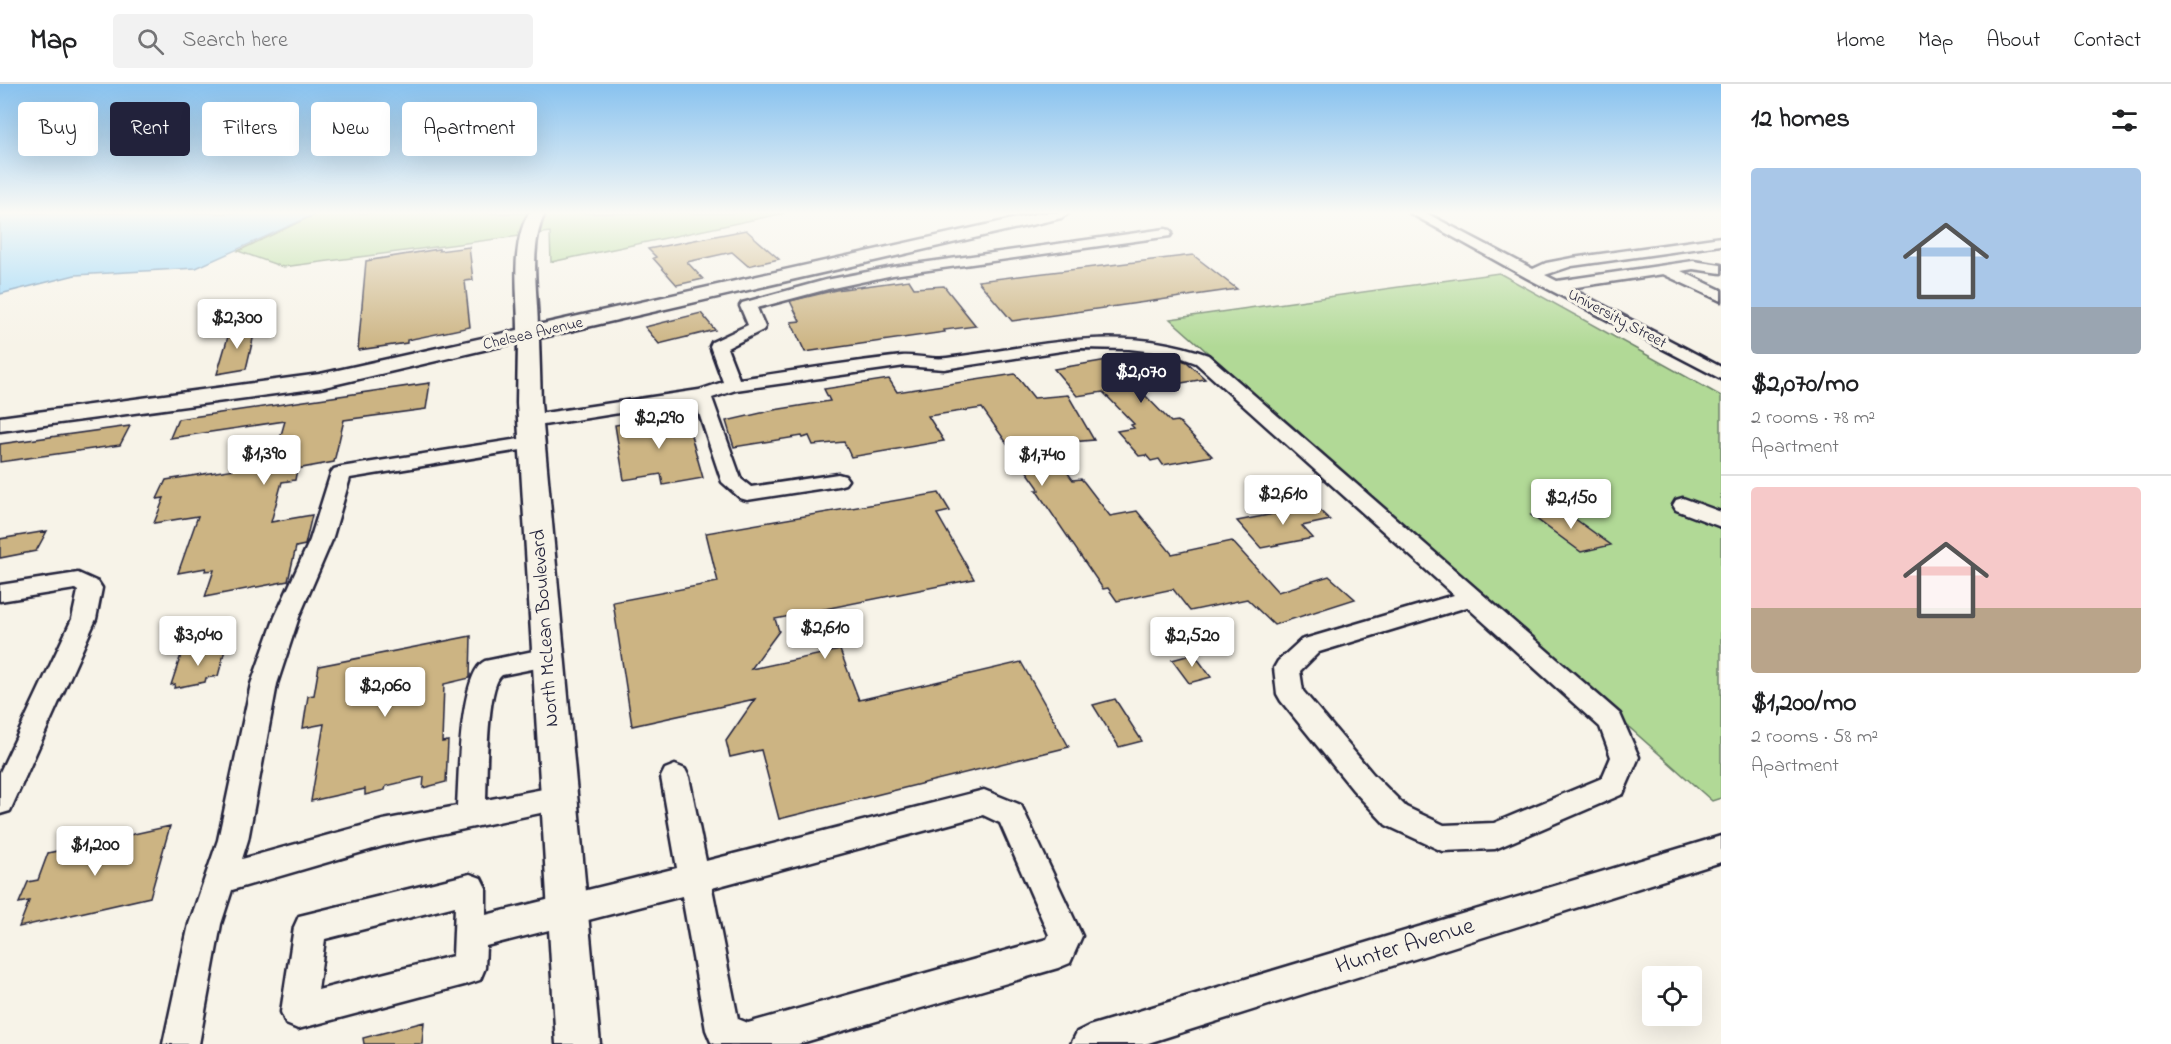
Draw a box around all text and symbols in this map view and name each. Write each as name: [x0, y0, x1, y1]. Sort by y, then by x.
search box: [113, 14, 533, 68]
text: Map: [30, 21, 77, 62]
icon: search: [134, 25, 167, 58]
text: Search here: [182, 25, 288, 57]
text: Home: [1836, 26, 1885, 56]
text: Map: [1918, 26, 1953, 56]
text: About: [1986, 26, 2040, 56]
text: Contact: [2073, 26, 2141, 56]
text: 12 homes: [1751, 101, 1850, 139]
chip: Buy: [18, 102, 98, 156]
chip: Rent: [110, 102, 190, 156]
chip: Filters: [202, 102, 299, 156]
chip: New: [311, 102, 390, 156]
chip: Apartment: [402, 102, 537, 156]
icon: filters: [2108, 104, 2141, 137]
icon: home: [1892, 207, 2000, 315]
street label: University Street: [1563, 283, 1671, 356]
pin: $2,300: [188, 299, 286, 350]
text: $2,300: [211, 304, 263, 333]
street label: Chelsea Avenue: [481, 311, 586, 357]
pin: $2,070: [1092, 353, 1190, 404]
text: $2,070: [1116, 358, 1167, 387]
text: $2,070/mo: [1751, 366, 1859, 404]
pin: $2,290: [610, 399, 708, 450]
text: $2,290: [634, 404, 684, 433]
text: 2 rooms · 78 m²: [1751, 404, 1875, 433]
text: Apartment: [1751, 433, 1839, 462]
pin: $1,390: [215, 435, 313, 486]
pin: $1,740: [993, 436, 1091, 487]
text: $1,390: [242, 440, 286, 469]
text: $1,740: [1018, 441, 1066, 470]
pin: $2,610: [1234, 475, 1332, 526]
pin: $2,150: [1522, 479, 1620, 530]
text: $2,610: [1258, 480, 1308, 509]
text: $2,150: [1545, 484, 1597, 513]
icon: home: [1892, 526, 2000, 634]
street label: North McLean Boulevard: [525, 528, 567, 728]
pin: $2,610: [776, 609, 874, 660]
text: $2,610: [800, 614, 850, 643]
pin: $3,040: [149, 616, 247, 667]
pin: $2,520: [1143, 617, 1241, 668]
text: $3,040: [173, 621, 223, 650]
text: $2,520: [1164, 622, 1220, 651]
pin: $2,060: [336, 667, 434, 718]
text: $2,060: [359, 672, 411, 701]
text: $1,200/mo: [1751, 685, 1857, 723]
text: 2 rooms · 58 m²: [1751, 723, 1878, 752]
text: Apartment: [1751, 752, 1839, 781]
pin: $1,200: [46, 826, 144, 877]
text: $1,200: [70, 831, 120, 860]
street label: Hunter Avenue: [1331, 909, 1479, 985]
map controls: [1642, 966, 1702, 1026]
button: locate: [1642, 966, 1702, 1026]

